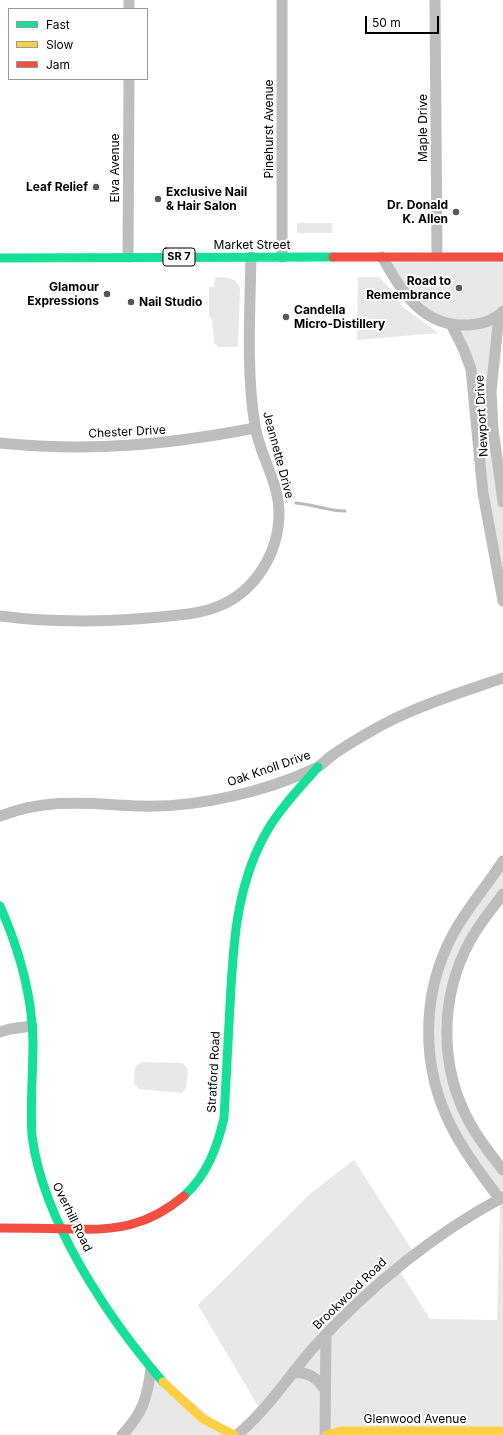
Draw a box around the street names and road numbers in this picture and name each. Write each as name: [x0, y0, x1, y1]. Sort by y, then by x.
street label: Pinehurst Avenue: [262, 79, 276, 179]
street label: Maple Drive: [416, 94, 430, 162]
street label: Elva Avenue: [108, 133, 122, 203]
street label: Market Street: [214, 238, 290, 252]
road number: SR 7: [163, 248, 195, 266]
street label: Newport Drive: [473, 375, 491, 457]
street label: Jeannette Drive: [259, 410, 297, 500]
street label: Chester Drive: [88, 423, 166, 441]
street label: Oak Knoll Drive: [225, 748, 313, 790]
street label: Stratford Road: [205, 1031, 223, 1113]
street label: Overhill Road: [49, 1180, 95, 1254]
street label: Brookwood Road: [310, 1255, 390, 1333]
street label: Glenwood Avenue: [364, 1412, 466, 1426]

